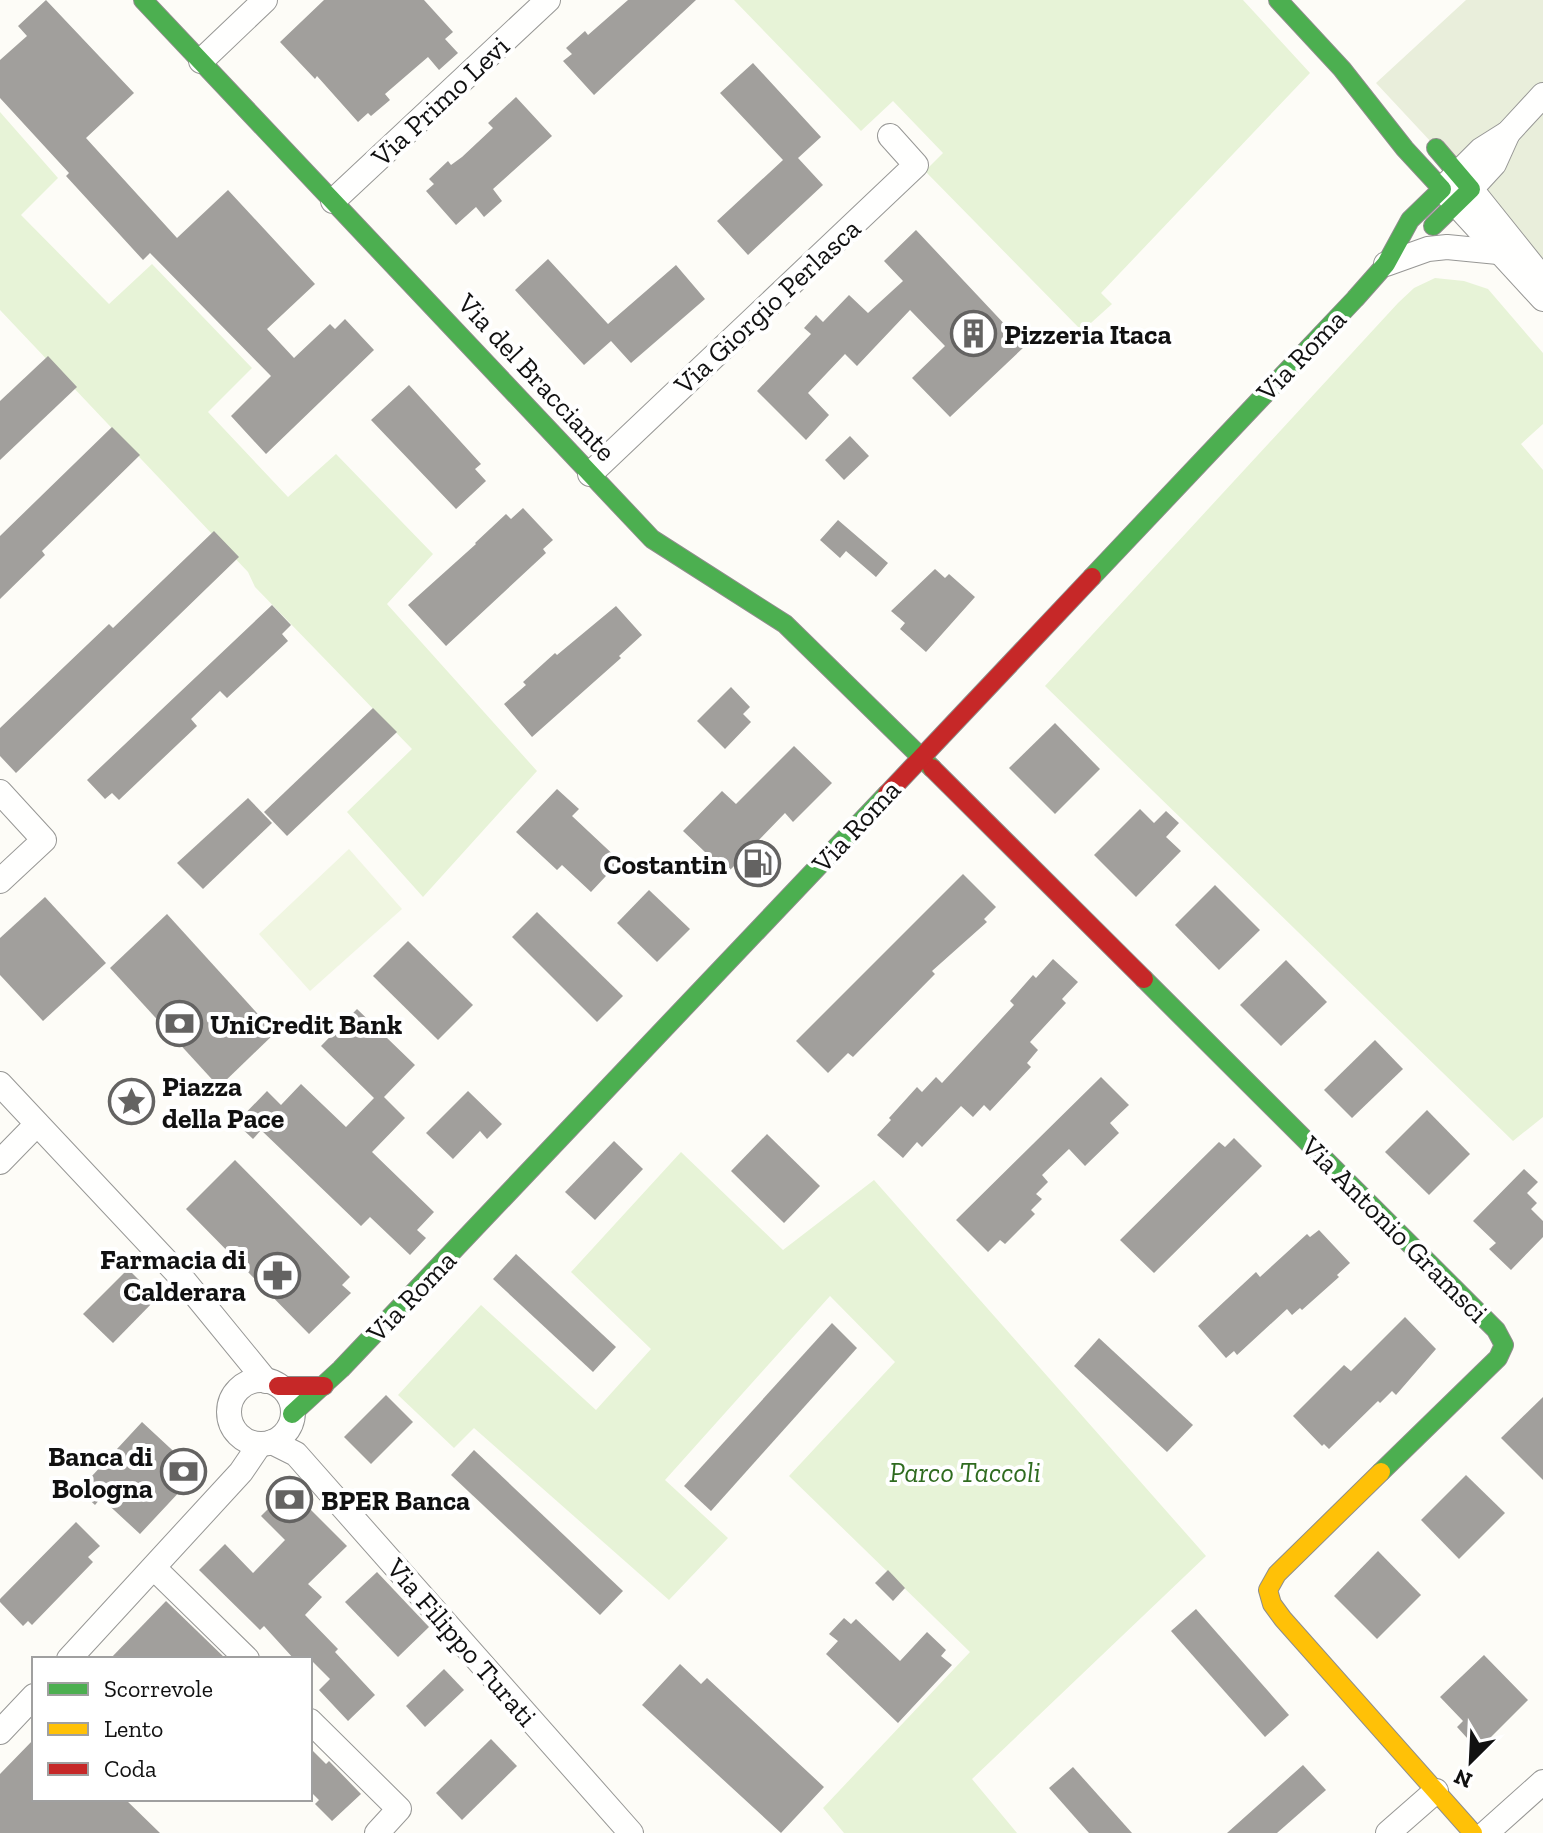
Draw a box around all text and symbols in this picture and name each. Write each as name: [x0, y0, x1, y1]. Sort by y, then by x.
street label: Via Primo Levi: [364, 29, 516, 174]
street label: Via Giorgio Perlasca: [667, 211, 868, 402]
street label: Via del Bracciante: [450, 286, 623, 468]
street label: Via Roma: [1249, 302, 1353, 409]
building icon: Pizzeria Itaca: [949, 310, 997, 358]
place label: Pizzeria Itaca: [1004, 318, 1172, 351]
street label: Via Roma: [805, 773, 908, 880]
fuel station icon: Costantin: [734, 840, 782, 888]
place label: Costantin: [603, 848, 727, 881]
bank icon: UniCredit Bank: [155, 1000, 203, 1048]
place label: UniCredit Bank: [210, 1008, 403, 1041]
place label: Piazza della Pace: [162, 1070, 284, 1135]
place icon: Piazza della Pace: [107, 1078, 155, 1126]
street label: Via Antonio Gramsci: [1294, 1129, 1495, 1329]
place label: Farmacia di Calderara: [100, 1243, 246, 1308]
street label: Via Roma: [359, 1243, 463, 1350]
pharmacy icon: Farmacia di Calderara: [253, 1251, 301, 1299]
place label: Banca di Bologna: [48, 1440, 153, 1505]
bank icon: Banca di Bologna: [160, 1448, 208, 1496]
park label: Parco Taccoli: [889, 1456, 1041, 1489]
bank icon: BPER Banca: [266, 1476, 314, 1524]
place label: BPER Banca: [321, 1484, 470, 1517]
street label: Via Filippo Turati: [379, 1551, 544, 1733]
legend: [32, 1657, 312, 1801]
text: Scorrevole: [104, 1674, 213, 1703]
text: Lento: [104, 1714, 163, 1743]
north arrow: [1431, 1721, 1511, 1801]
text: Coda: [104, 1754, 157, 1783]
text: N: [1450, 1763, 1476, 1795]

